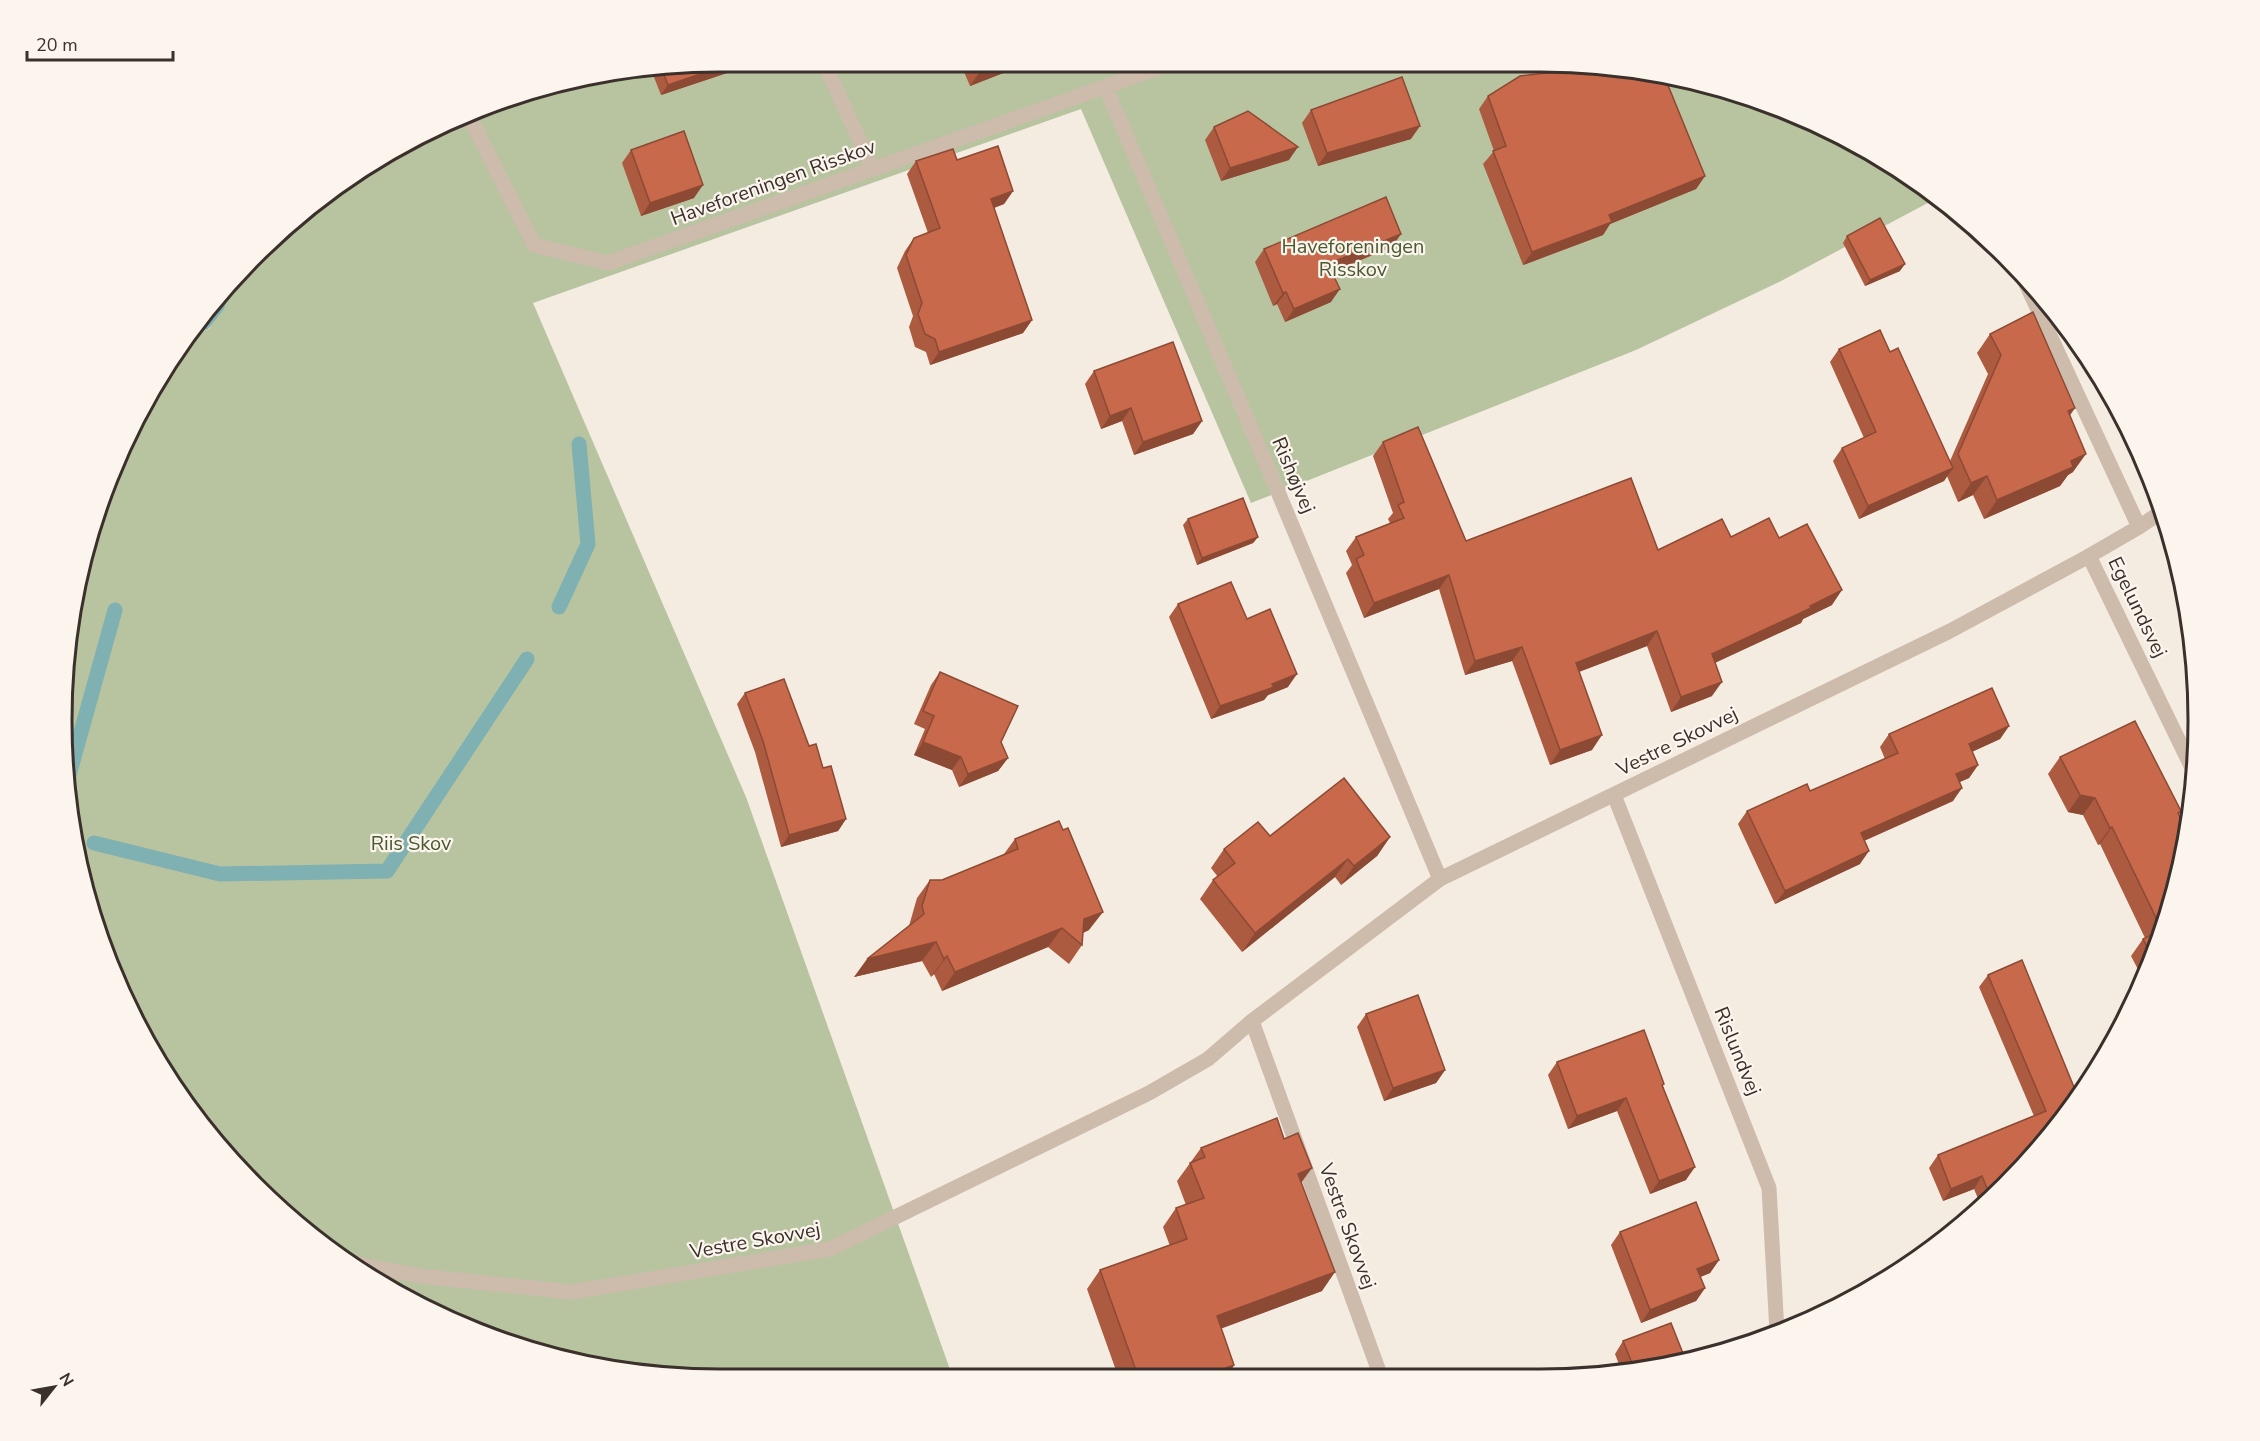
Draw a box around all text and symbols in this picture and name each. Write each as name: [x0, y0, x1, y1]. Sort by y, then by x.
scale bar: [27, 24, 172, 62]
text: 20 m: [36, 33, 78, 57]
street label: Haveforeningen Risskov: [667, 133, 880, 232]
park label: Haveforeningen Risskov: [1282, 233, 1424, 283]
street label: Rishøjvej: [1265, 433, 1322, 517]
street label: Egelundsvej: [2102, 552, 2174, 662]
street label: Vestre Skovvej: [1611, 700, 1742, 783]
park label: Riis Skov: [371, 830, 452, 857]
street label: Rislundvej: [1708, 1003, 1768, 1100]
street label: Vestre Skovvej: [1312, 1159, 1383, 1293]
street label: Vestre Skovvej: [687, 1216, 822, 1265]
north arrow: [24, 1357, 84, 1417]
text: N: [53, 1369, 79, 1391]

